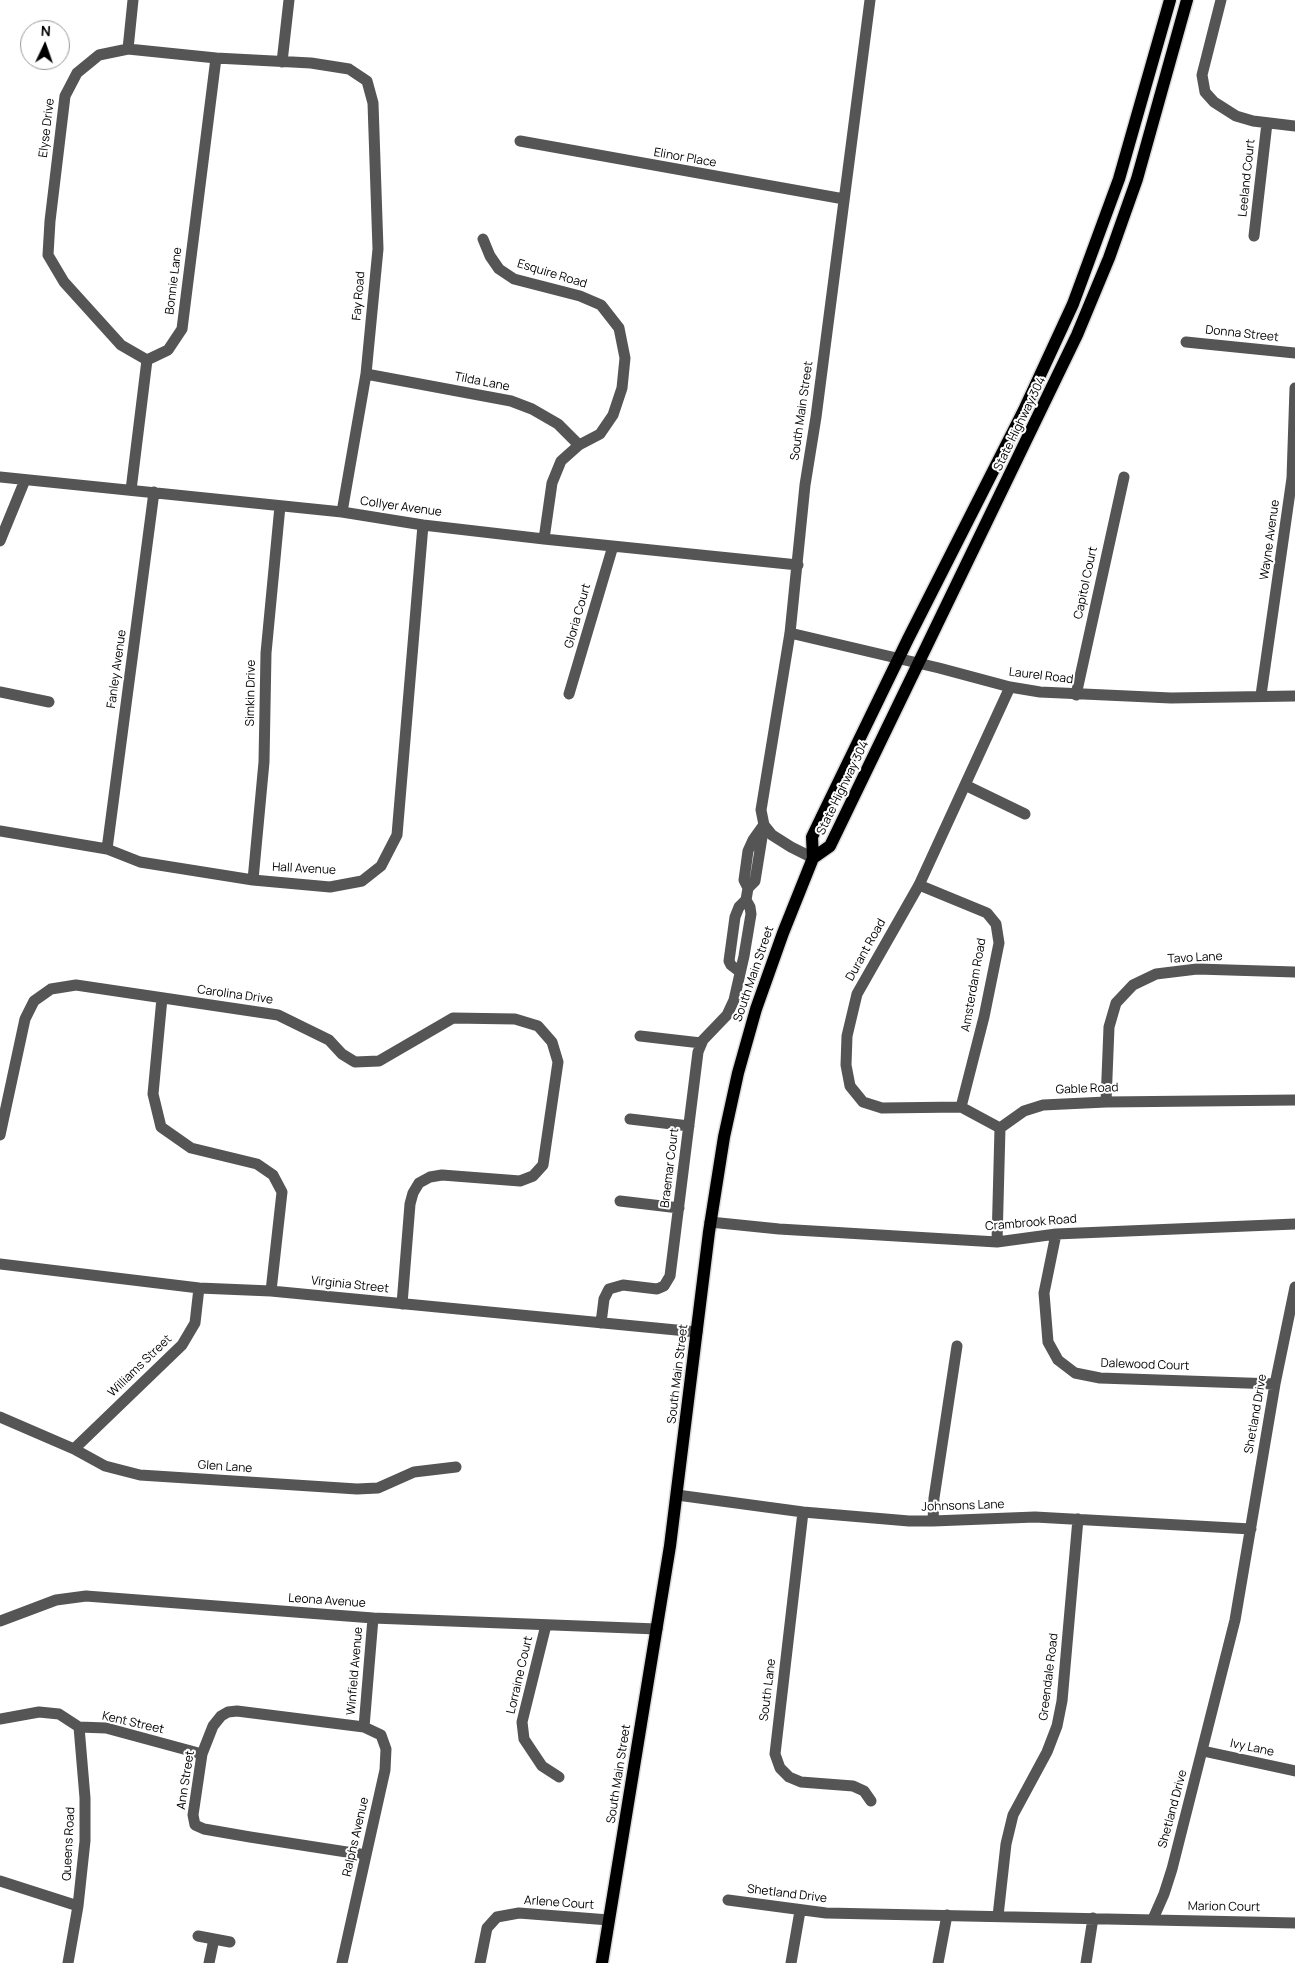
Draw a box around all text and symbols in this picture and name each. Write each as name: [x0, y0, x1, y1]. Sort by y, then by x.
north arrow: [20, 20, 70, 70]
text: N: [40, 21, 51, 40]
street label: Elyse Drive: [36, 97, 58, 159]
street label: Leeland Court: [1236, 138, 1258, 218]
street label: Elinor Place: [652, 145, 718, 171]
street label: Bonnie Lane: [163, 246, 185, 316]
street label: Esquire Road: [515, 257, 589, 291]
street label: Fay Road: [350, 271, 368, 321]
street label: Donna Street: [1205, 323, 1279, 345]
street label: South Main Street: [788, 360, 816, 462]
street label: Tilda Lane: [453, 370, 511, 394]
street label: State Highway 304: [991, 375, 1049, 473]
street label: Collyer Avenue: [359, 494, 443, 520]
street label: Wayne Avenue: [1257, 499, 1283, 581]
street label: Capitol Court: [1071, 545, 1101, 621]
street label: Gloria Court: [562, 582, 594, 650]
street label: Fanley Avenue: [104, 629, 130, 709]
street label: Simkin Drive: [243, 660, 259, 726]
street label: Laurel Road: [1008, 665, 1074, 687]
street label: State Highway 304: [814, 739, 872, 837]
street label: Hall Avenue: [272, 860, 336, 878]
street label: Durant Road: [843, 916, 889, 984]
street label: South Main Street: [731, 924, 777, 1024]
street label: Amsterdam Road: [959, 937, 989, 1033]
street label: Tavo Lane: [1167, 949, 1223, 967]
street label: Carolina Drive: [196, 983, 274, 1007]
street label: Gable Road: [1055, 1081, 1119, 1097]
street label: Braemar Court: [658, 1127, 682, 1209]
street label: Crambrook Road: [985, 1212, 1077, 1234]
street label: Virginia Street: [310, 1274, 390, 1296]
street label: South Main Street: [665, 1323, 691, 1425]
street label: Williams Street: [105, 1332, 175, 1400]
street label: Dalewood Court: [1100, 1356, 1190, 1374]
street label: Shetland Drive: [1242, 1373, 1270, 1455]
street label: Glen Lane: [197, 1458, 253, 1476]
street label: Johnsons Lane: [921, 1497, 1005, 1515]
street label: Leona Avenue: [288, 1591, 366, 1611]
street label: Winfield Avenue: [344, 1626, 366, 1716]
street label: Greendale Road: [1036, 1632, 1062, 1722]
street label: Lorraine Court: [504, 1635, 536, 1715]
street label: South Lane: [757, 1658, 779, 1722]
street label: Kent Street: [101, 1709, 165, 1737]
street label: South Main Street: [604, 1723, 634, 1825]
street label: Ivy Lane: [1229, 1736, 1275, 1760]
street label: Ann Street: [174, 1749, 198, 1811]
street label: Shetland Drive: [1156, 1768, 1190, 1850]
street label: Ralphs Avenue: [340, 1796, 372, 1878]
street label: Queens Road: [60, 1807, 78, 1881]
street label: Shetland Drive: [746, 1882, 828, 1906]
street label: Arlene Court: [524, 1893, 594, 1913]
street label: Marion Court: [1188, 1899, 1260, 1915]

